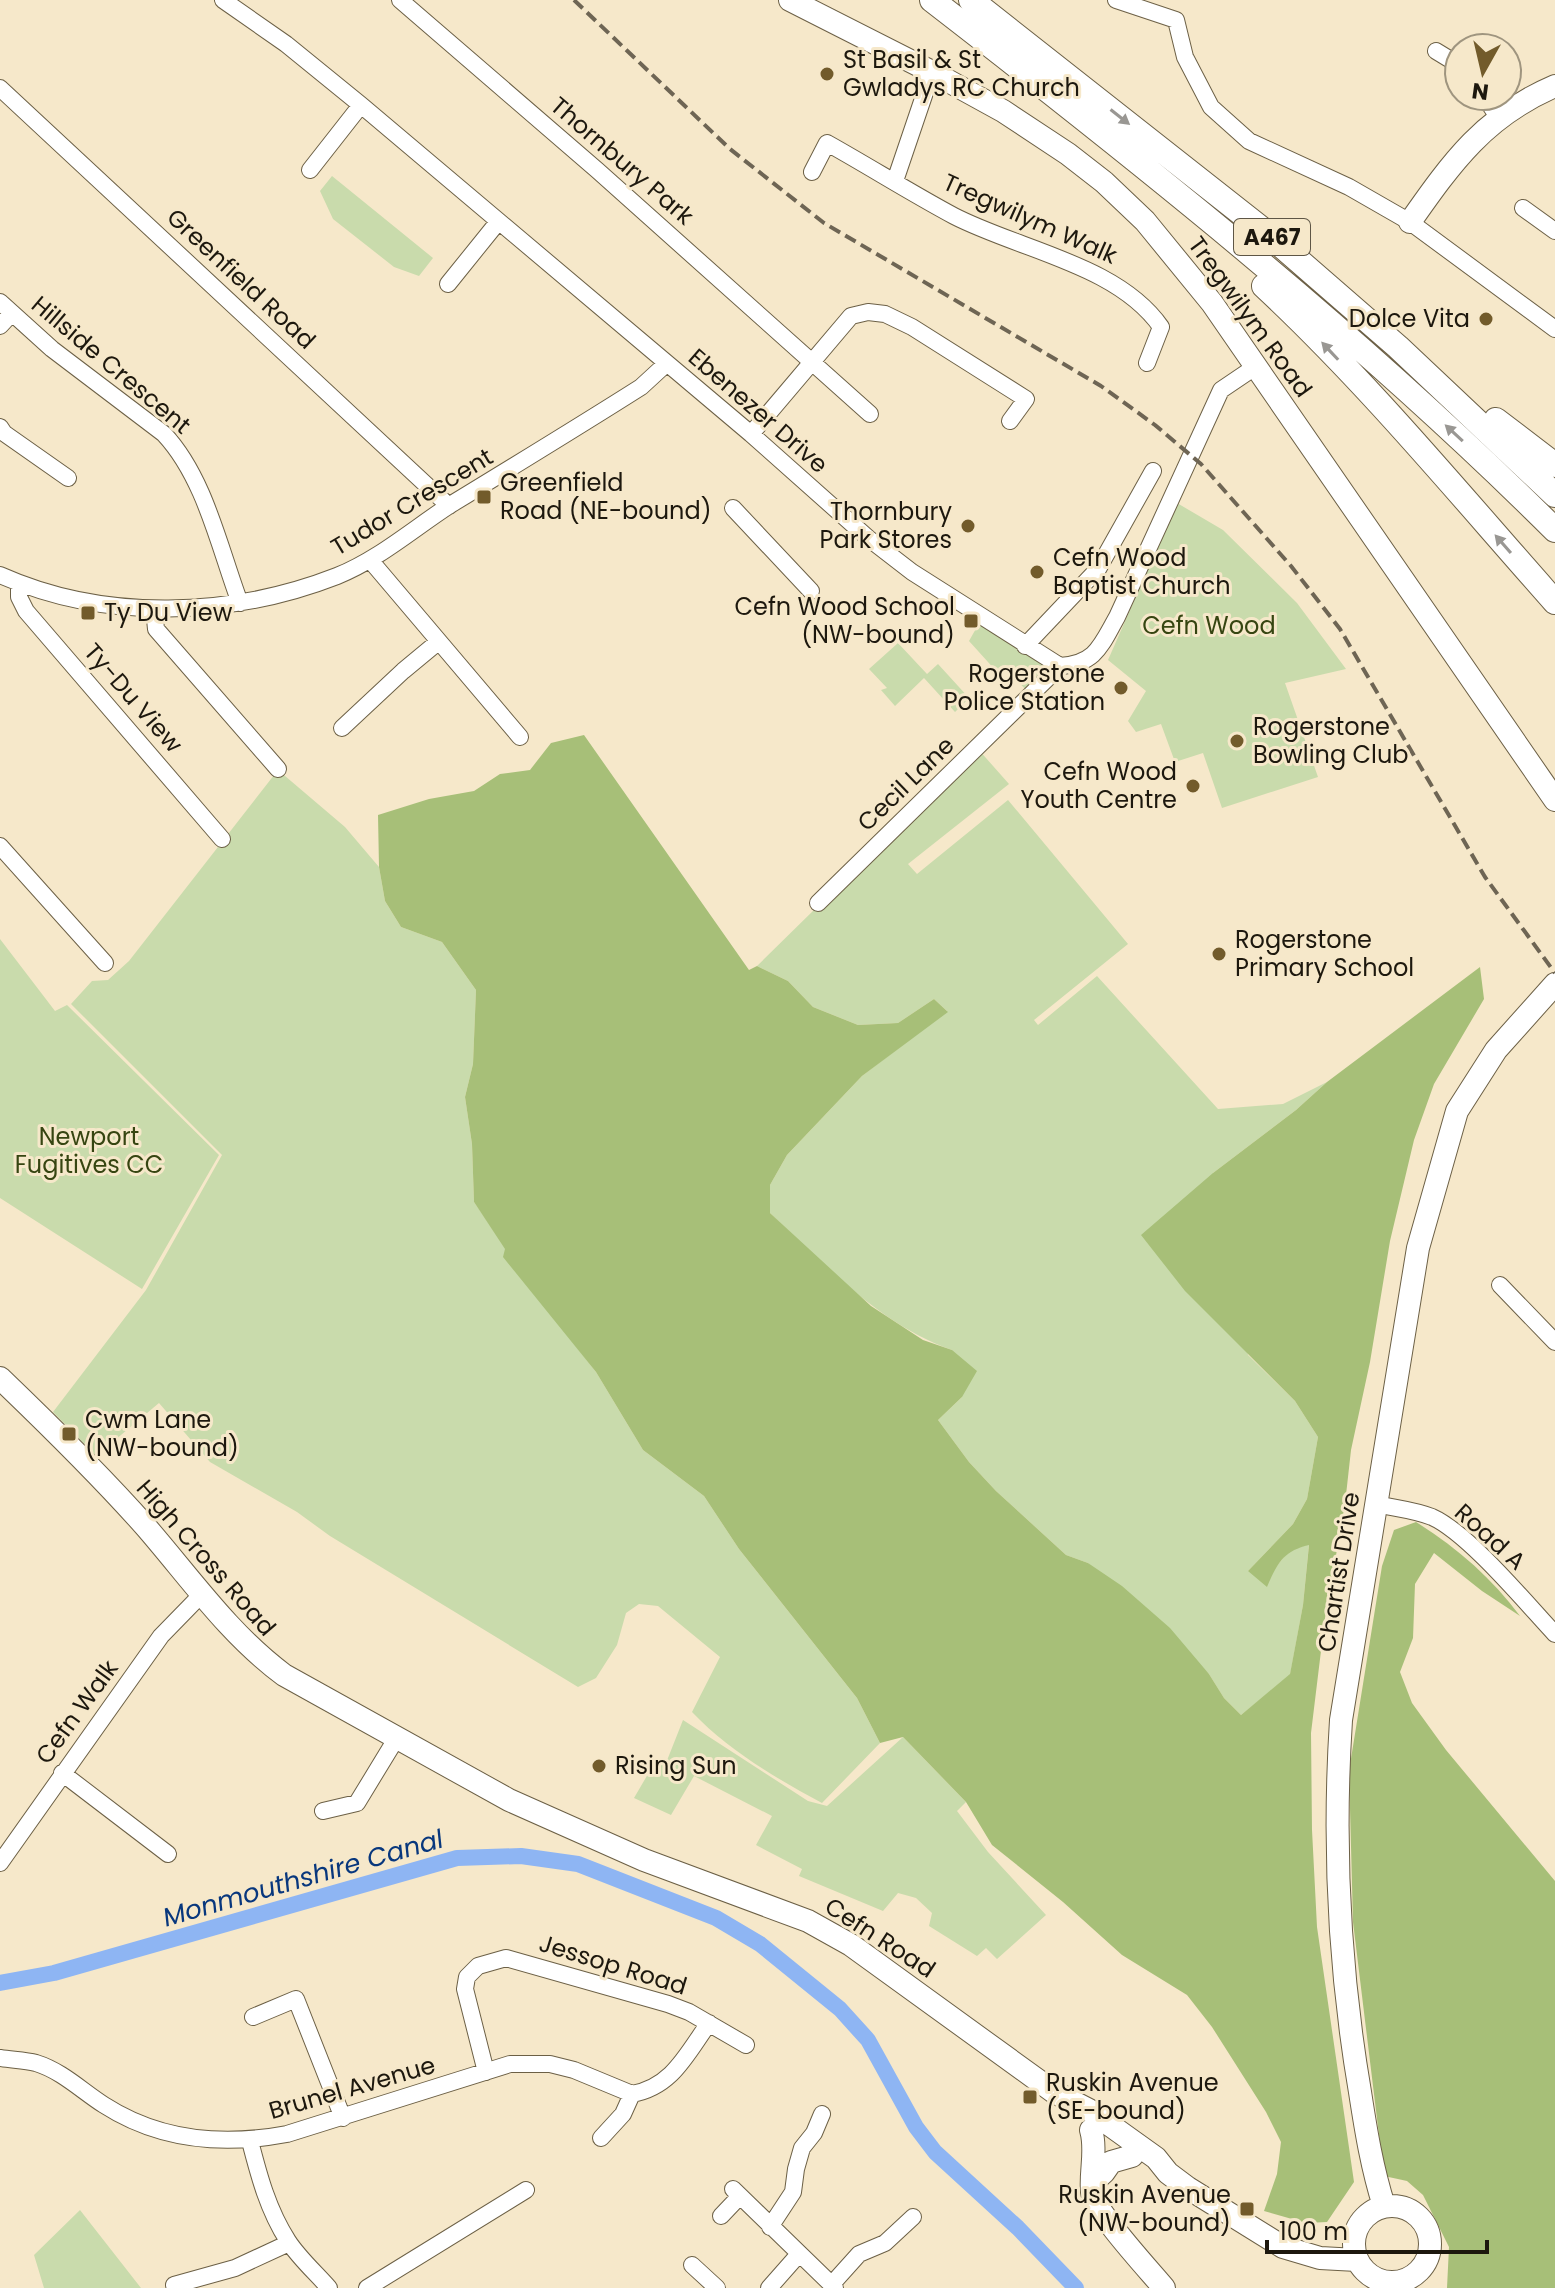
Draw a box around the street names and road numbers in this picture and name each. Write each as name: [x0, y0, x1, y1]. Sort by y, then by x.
street label: Thornbury Park: [544, 89, 702, 233]
street label: Tregwilym Walk: [938, 165, 1123, 272]
street label: Greenfield Road: [160, 201, 323, 356]
road number: A467: [1234, 219, 1310, 255]
street label: Tregwilym Road: [1181, 230, 1320, 404]
street label: Hillside Crescent: [25, 288, 198, 441]
street label: Ebenezer Drive: [681, 341, 835, 480]
street label: Tudor Crescent: [324, 440, 499, 563]
street label: Ty-Du View: [77, 636, 190, 760]
street label: Cecil Lane: [850, 729, 961, 838]
street label: High Cross Road: [129, 1472, 284, 1643]
street label: Chartist Drive: [1310, 1490, 1367, 1654]
street label: Road A: [1448, 1496, 1533, 1577]
street label: Cefn Walk: [28, 1653, 126, 1770]
street label: Cefn Road: [819, 1890, 942, 1986]
street label: Jessop Road: [535, 1926, 691, 2003]
street label: Brunel Avenue: [265, 2048, 439, 2127]

